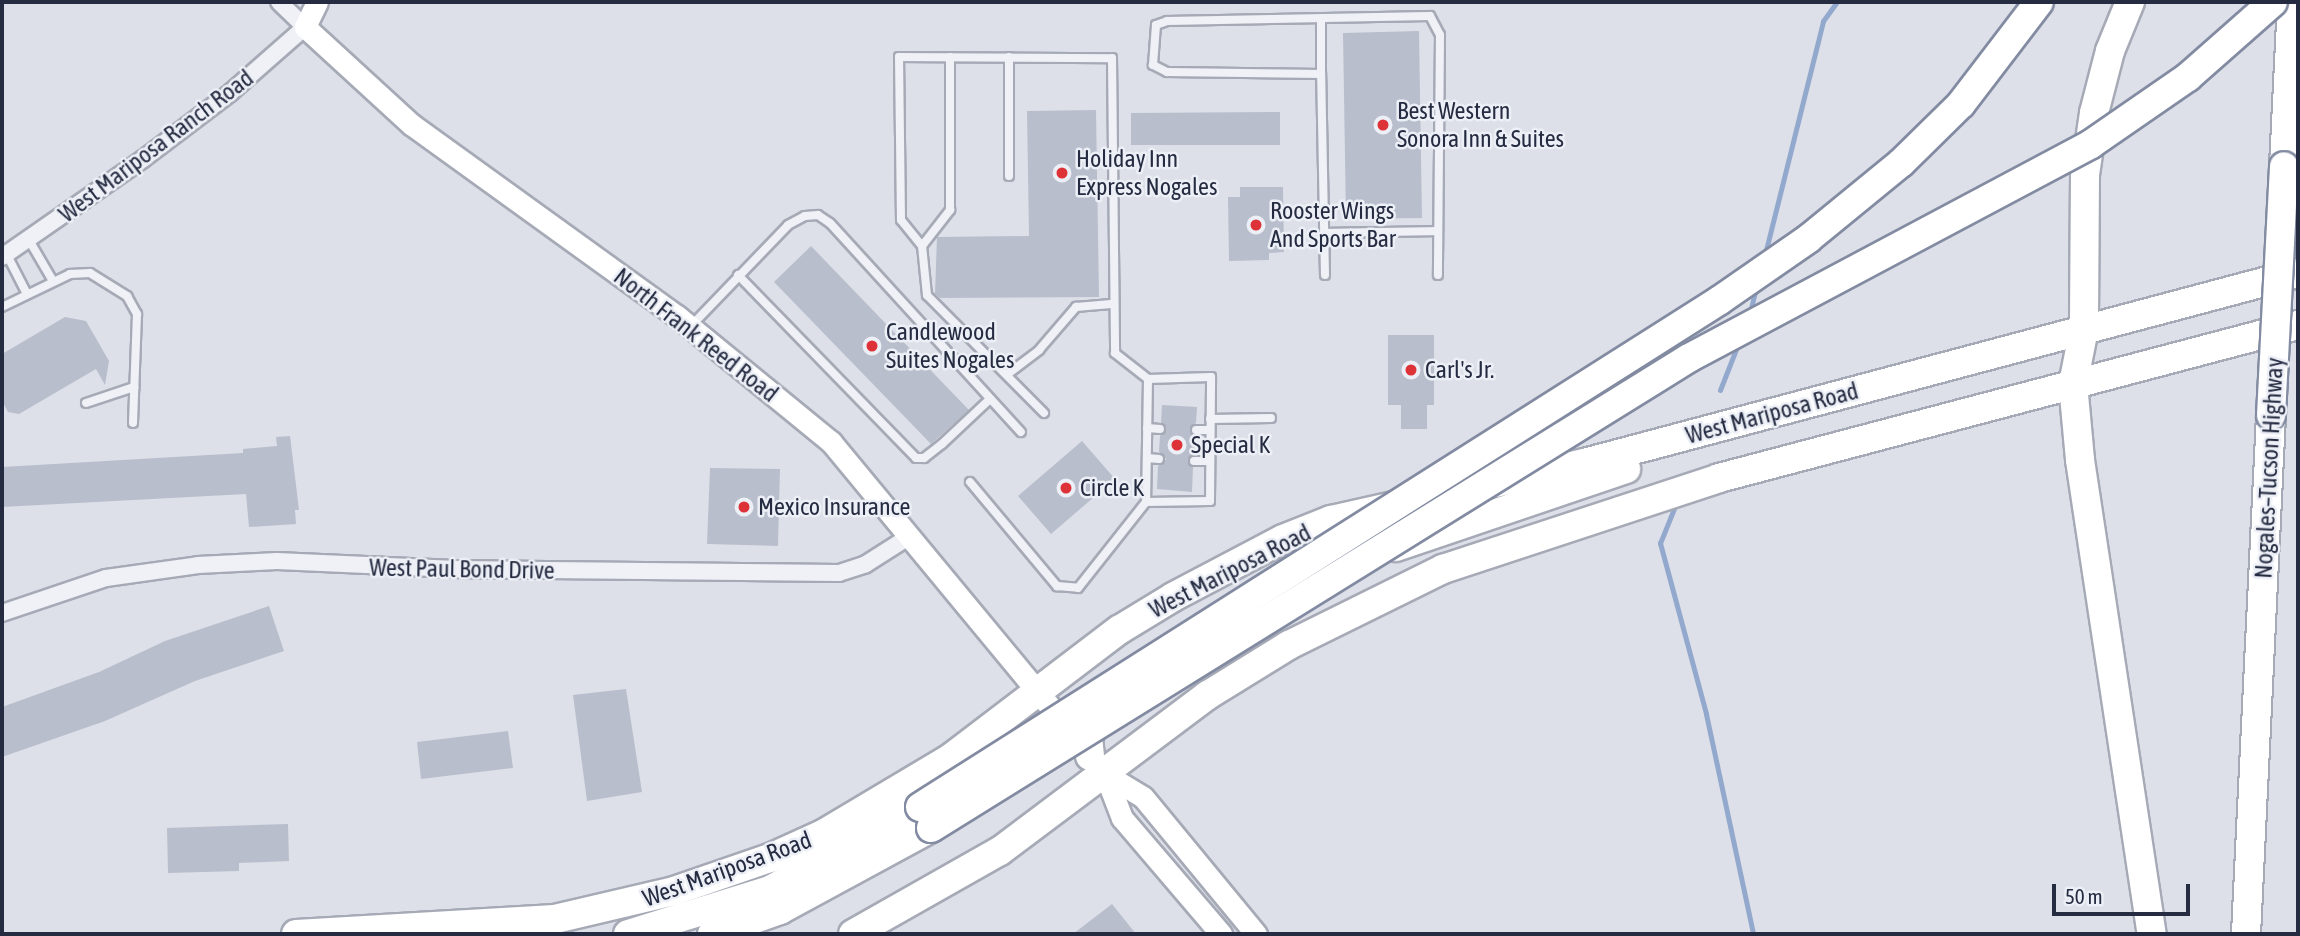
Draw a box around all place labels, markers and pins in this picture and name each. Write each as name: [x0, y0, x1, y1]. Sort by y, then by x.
place label: Best Western Sonora Inn & Suites: [1397, 97, 1564, 153]
marker: Best Western Sonora Inn & Suites: [1375, 117, 1391, 133]
place label: Holiday Inn Express Nogales: [1076, 145, 1217, 201]
marker: Holiday Inn Express Nogales: [1054, 165, 1070, 181]
place label: Rooster Wings And Sports Bar: [1270, 197, 1396, 253]
marker: Rooster Wings And Sports Bar: [1248, 217, 1264, 233]
place label: Candlewood Suites Nogales: [886, 318, 1014, 374]
marker: Candlewood Suites Nogales: [864, 338, 880, 354]
place label: Carl's Jr.: [1425, 356, 1494, 384]
marker: Carl's Jr.: [1403, 362, 1419, 378]
place label: Special K: [1191, 431, 1270, 459]
marker: Special K: [1169, 437, 1185, 453]
place label: Circle K: [1080, 474, 1144, 502]
marker: Circle K: [1058, 480, 1074, 496]
place label: Mexico Insurance: [758, 493, 910, 521]
marker: Mexico Insurance: [736, 499, 752, 515]

